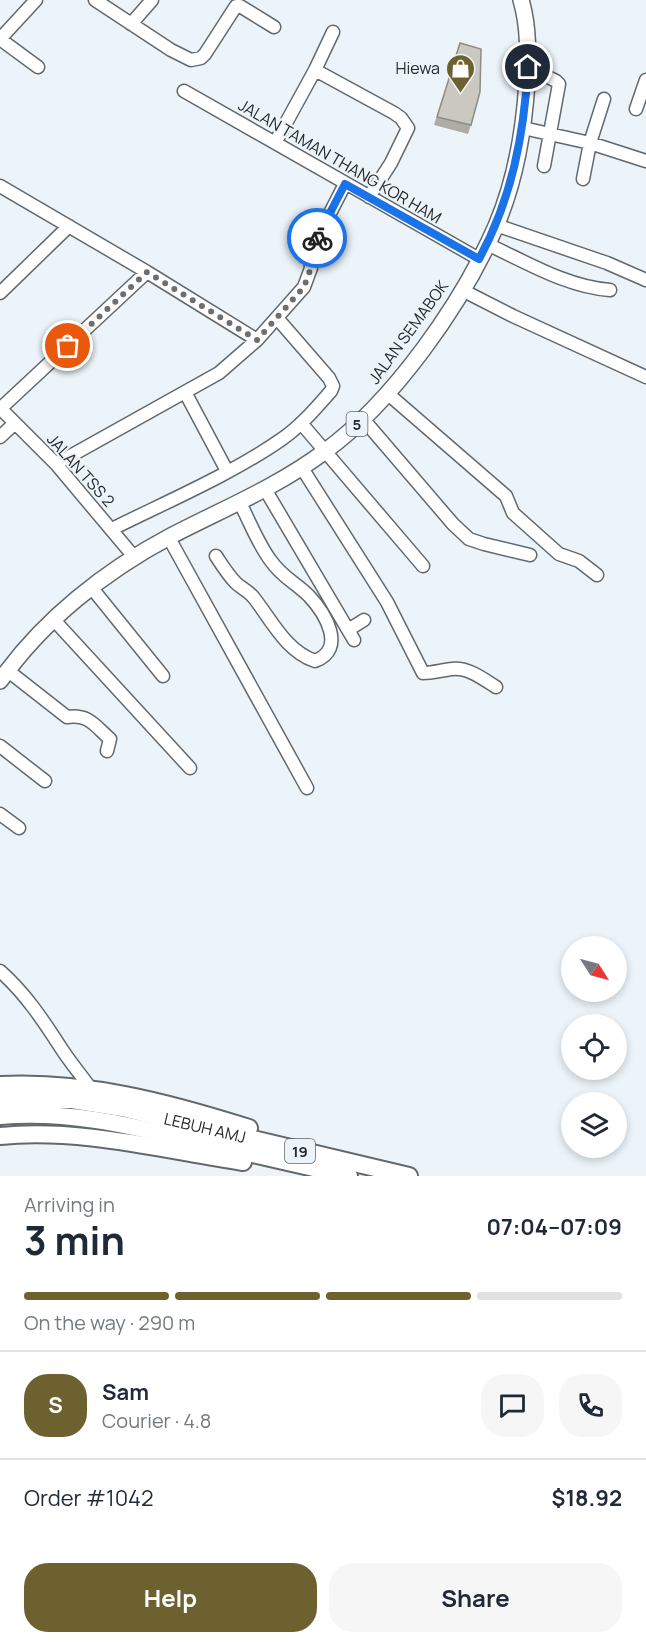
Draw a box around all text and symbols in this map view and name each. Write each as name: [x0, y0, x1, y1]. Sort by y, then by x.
pin: [502, 41, 553, 92]
icon: home: [511, 50, 544, 83]
shop icon: Hiewa: [445, 52, 477, 94]
place label: Hiewa: [396, 57, 440, 79]
street label: JALAN TAMAN THANG KOR HAM: [234, 94, 446, 228]
courier: [287, 208, 347, 268]
icon: bike: [301, 222, 334, 255]
street label: JALAN SEMABOK: [363, 275, 453, 388]
pin: [42, 320, 93, 371]
icon: bag: [51, 329, 84, 362]
road number: 5: [346, 412, 368, 436]
street label: JALAN TSS 2: [42, 429, 120, 511]
north arrow: [561, 936, 627, 1002]
map controls: [561, 936, 627, 1158]
button: locate: [561, 1014, 627, 1080]
button: layers: [561, 1092, 627, 1158]
street label: LEBUH AMJ: [162, 1107, 248, 1148]
road number: 19: [285, 1139, 315, 1163]
text: Arriving in: [24, 1191, 115, 1218]
text: 07:04–07:09: [487, 1212, 622, 1242]
text: 3 min: [24, 1213, 125, 1267]
text: On the way · 290 m: [24, 1309, 195, 1336]
button: chat: [481, 1374, 544, 1437]
button: phone: [559, 1374, 622, 1437]
text: Sam: [102, 1377, 149, 1407]
text: S: [48, 1390, 63, 1420]
text: Courier · 4.8: [102, 1407, 211, 1434]
text: Order #1042: [24, 1483, 154, 1513]
text: $18.92: [552, 1483, 622, 1513]
button: Help: [24, 1563, 317, 1632]
button: Share: [329, 1563, 622, 1632]

